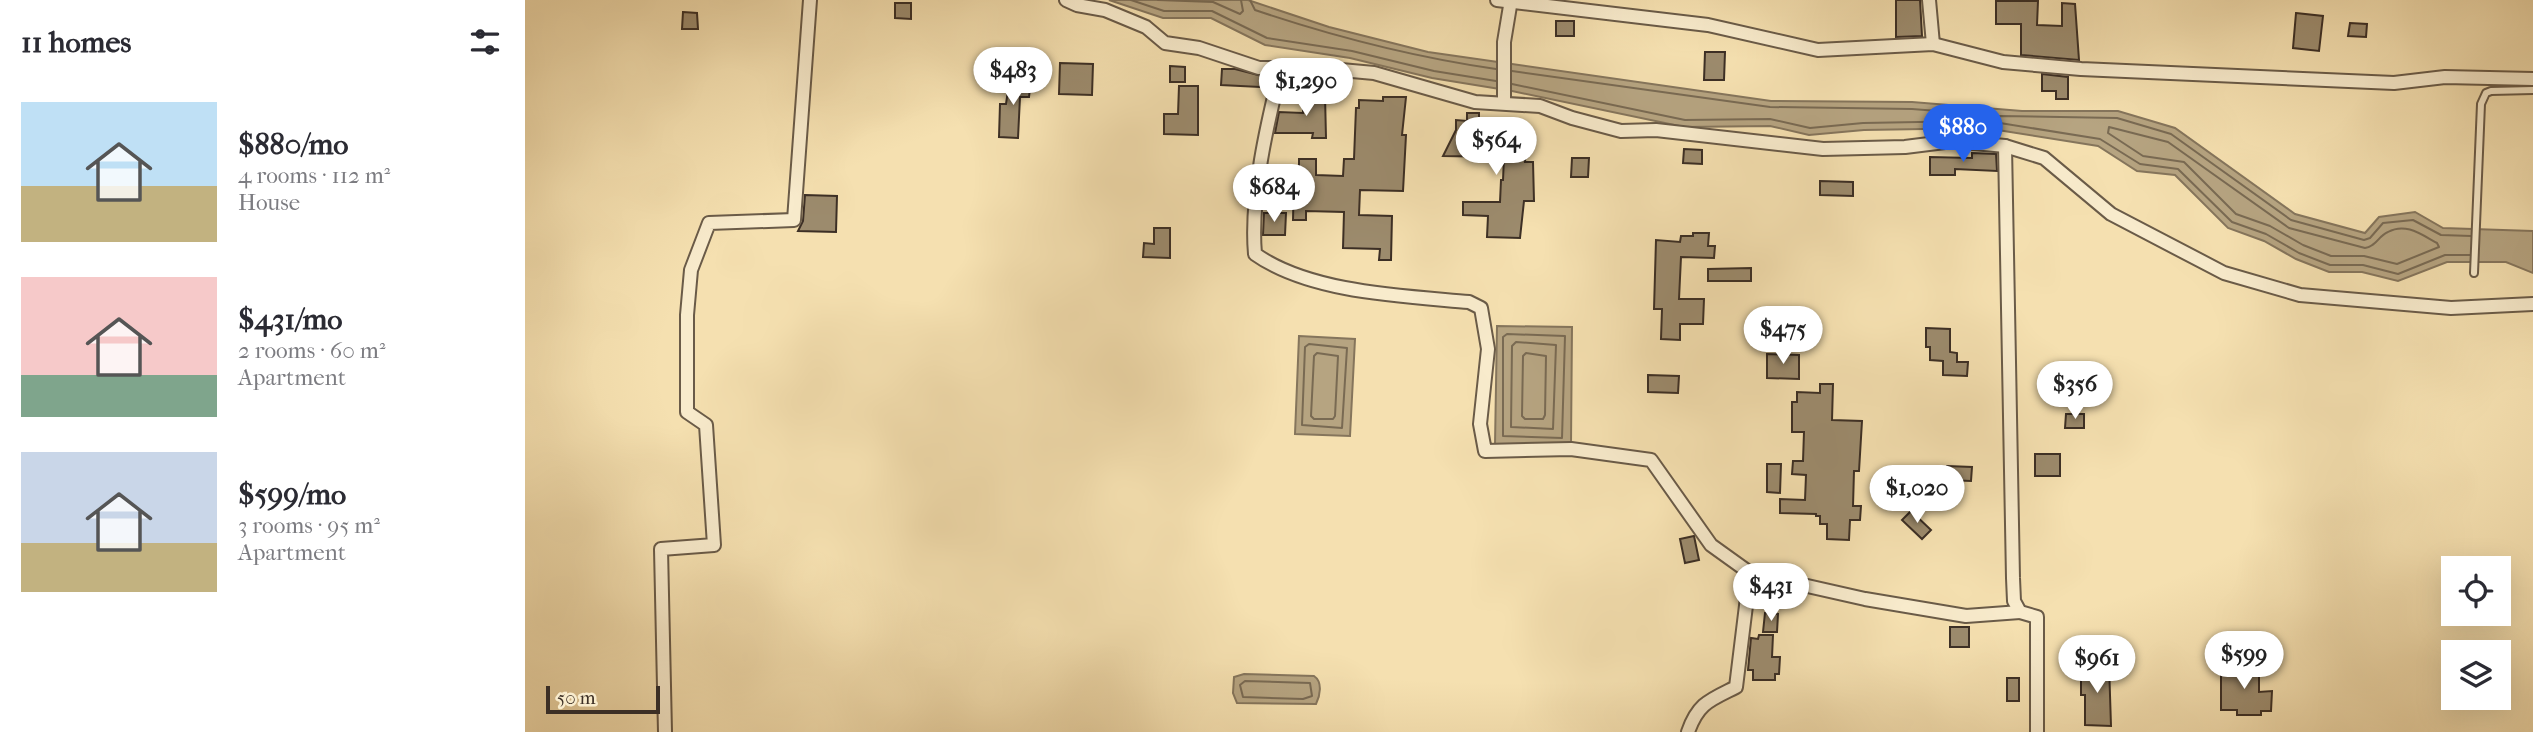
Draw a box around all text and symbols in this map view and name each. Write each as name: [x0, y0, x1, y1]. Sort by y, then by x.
icon: filters: [466, 23, 504, 61]
text: 11 homes: [21, 25, 131, 60]
pin: $483: [972, 48, 1054, 107]
text: $483: [989, 56, 1037, 83]
pin: $1,290: [1249, 58, 1363, 118]
text: $1,290: [1275, 67, 1337, 94]
pin: $880: [1922, 104, 2004, 164]
text: $880: [1939, 113, 1987, 140]
pin: $564: [1455, 118, 1537, 177]
text: $564: [1472, 126, 1520, 153]
text: $880/mo: [238, 127, 349, 162]
icon: home: [77, 130, 161, 214]
text: 4 rooms · 112 m²: [238, 162, 390, 189]
pin: $684: [1233, 164, 1315, 224]
text: $684: [1249, 173, 1299, 200]
text: House: [238, 189, 300, 216]
text: $431/mo: [238, 302, 343, 337]
icon: home: [77, 305, 161, 389]
pin: $475: [1742, 306, 1824, 366]
text: $475: [1760, 315, 1806, 342]
text: 2 rooms · 60 m²: [238, 337, 385, 364]
pin: $356: [2034, 362, 2116, 421]
text: Apartment: [238, 364, 346, 391]
text: $356: [2053, 370, 2097, 397]
pin: $1,020: [1860, 466, 1974, 525]
text: $1,020: [1886, 474, 1948, 501]
text: $599/mo: [238, 477, 346, 512]
icon: home: [77, 480, 161, 564]
text: 3 rooms · 95 m²: [238, 512, 380, 539]
text: Apartment: [238, 539, 346, 566]
map controls: [2441, 556, 2511, 710]
button: locate: [2441, 556, 2511, 626]
pin: $431: [1730, 564, 1812, 623]
text: $431: [1749, 572, 1793, 599]
pin: $599: [2203, 632, 2285, 691]
pin: $961: [2056, 636, 2138, 695]
text: $599: [2221, 640, 2267, 667]
button: layers: [2441, 640, 2511, 710]
text: $961: [2074, 644, 2120, 671]
scale bar: [546, 683, 660, 715]
text: 50 m: [557, 687, 596, 709]

